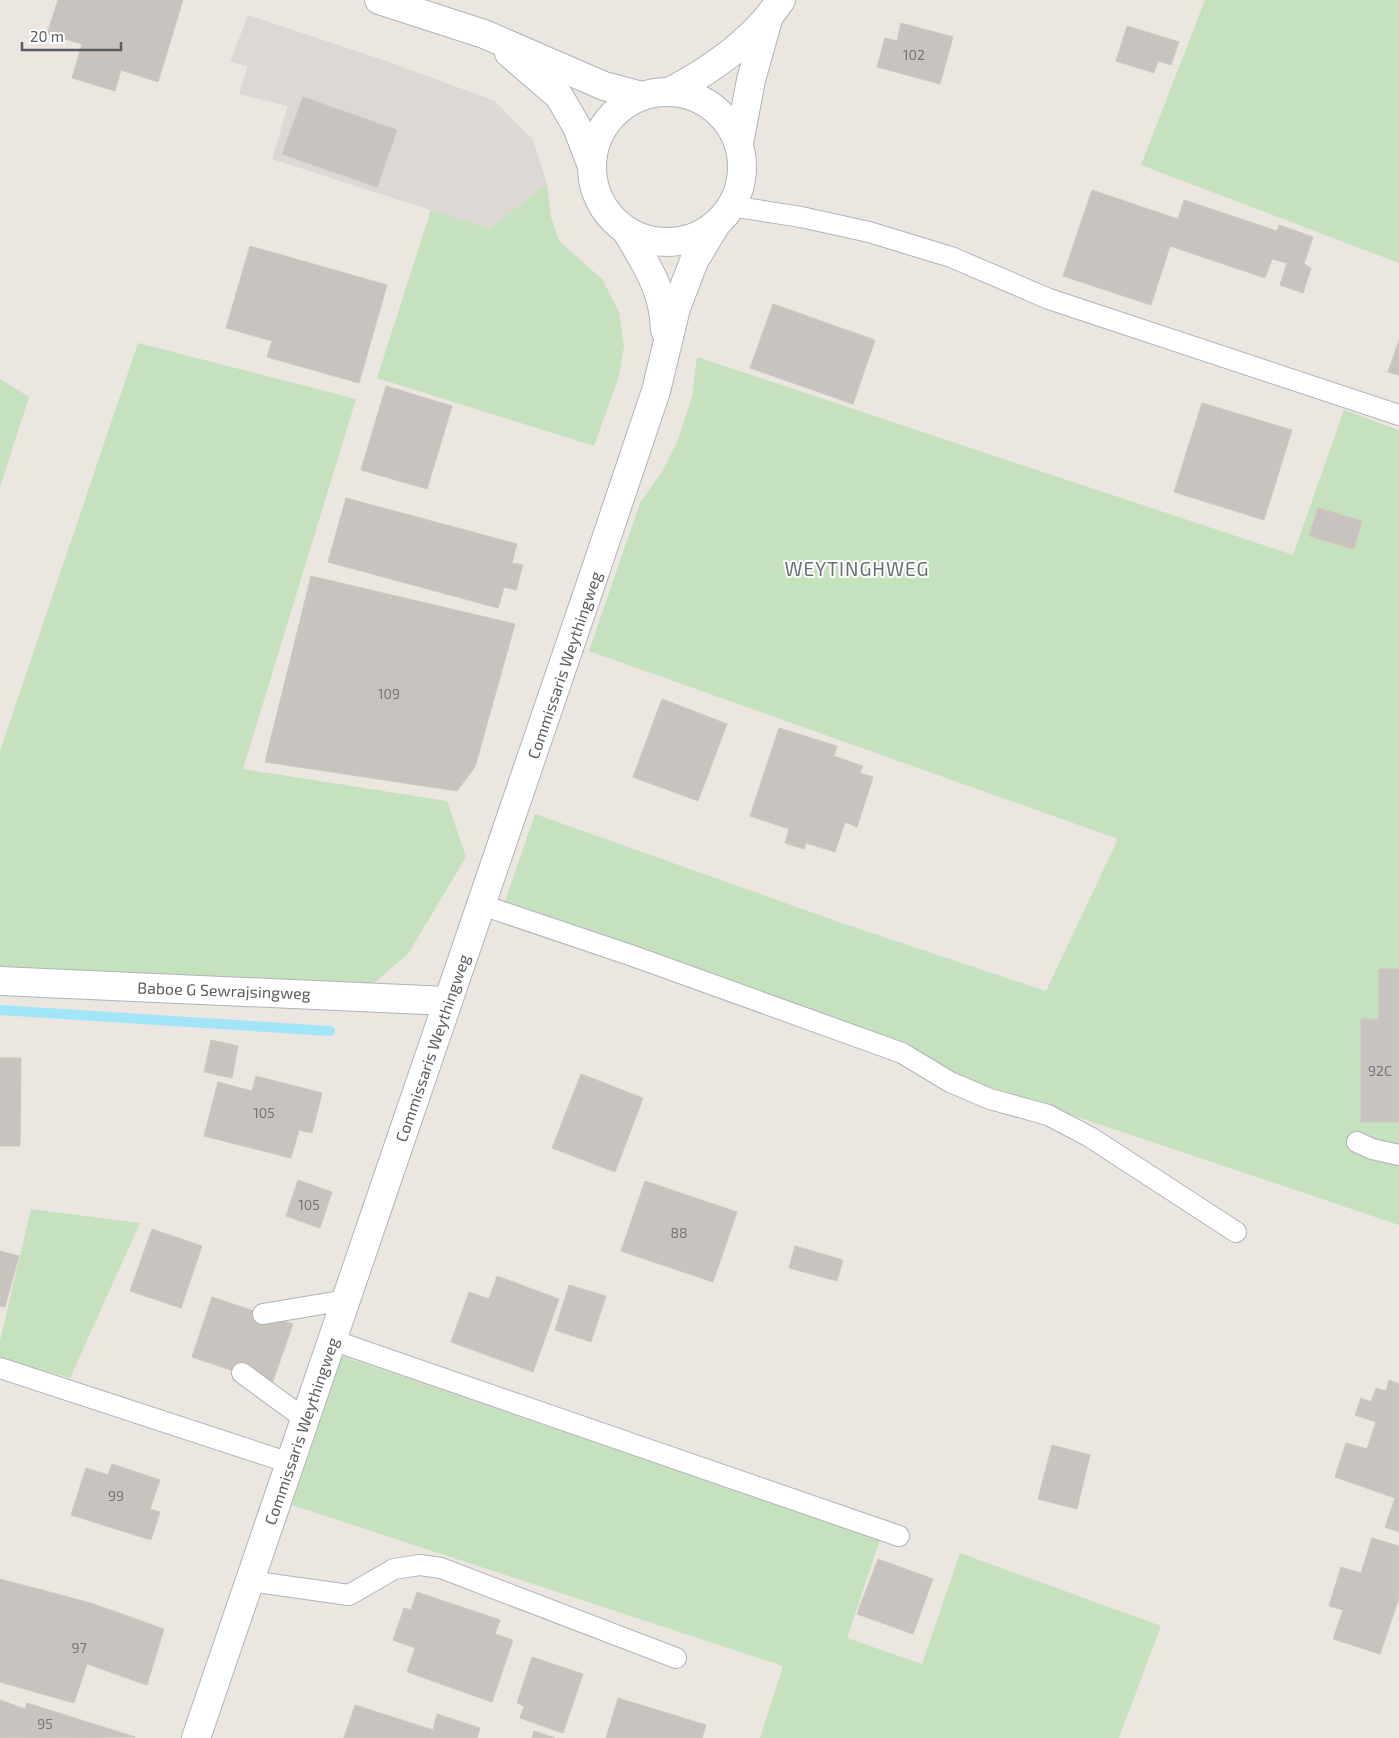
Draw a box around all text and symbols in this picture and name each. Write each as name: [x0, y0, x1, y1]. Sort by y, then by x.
scale bar: [22, 20, 121, 52]
text: 20 m: [30, 27, 64, 45]
house number: 102: [903, 46, 925, 63]
district label: WEYTINGHWEG: [785, 557, 929, 580]
street label: Commissaris Weythingweg: [523, 569, 605, 761]
house number: 109: [378, 685, 400, 702]
street label: Commissaris Weythingweg: [391, 952, 473, 1144]
street label: Baboe G Sewrajsingweg: [137, 977, 311, 1004]
house number: 92C: [1368, 1062, 1392, 1079]
house number: 105: [253, 1104, 275, 1121]
house number: 105: [298, 1196, 320, 1213]
house number: 88: [671, 1224, 688, 1241]
street label: Commissaris Weythingweg: [260, 1335, 342, 1527]
house number: 99: [108, 1487, 124, 1504]
house number: 97: [71, 1639, 87, 1656]
house number: 95: [37, 1715, 53, 1732]

